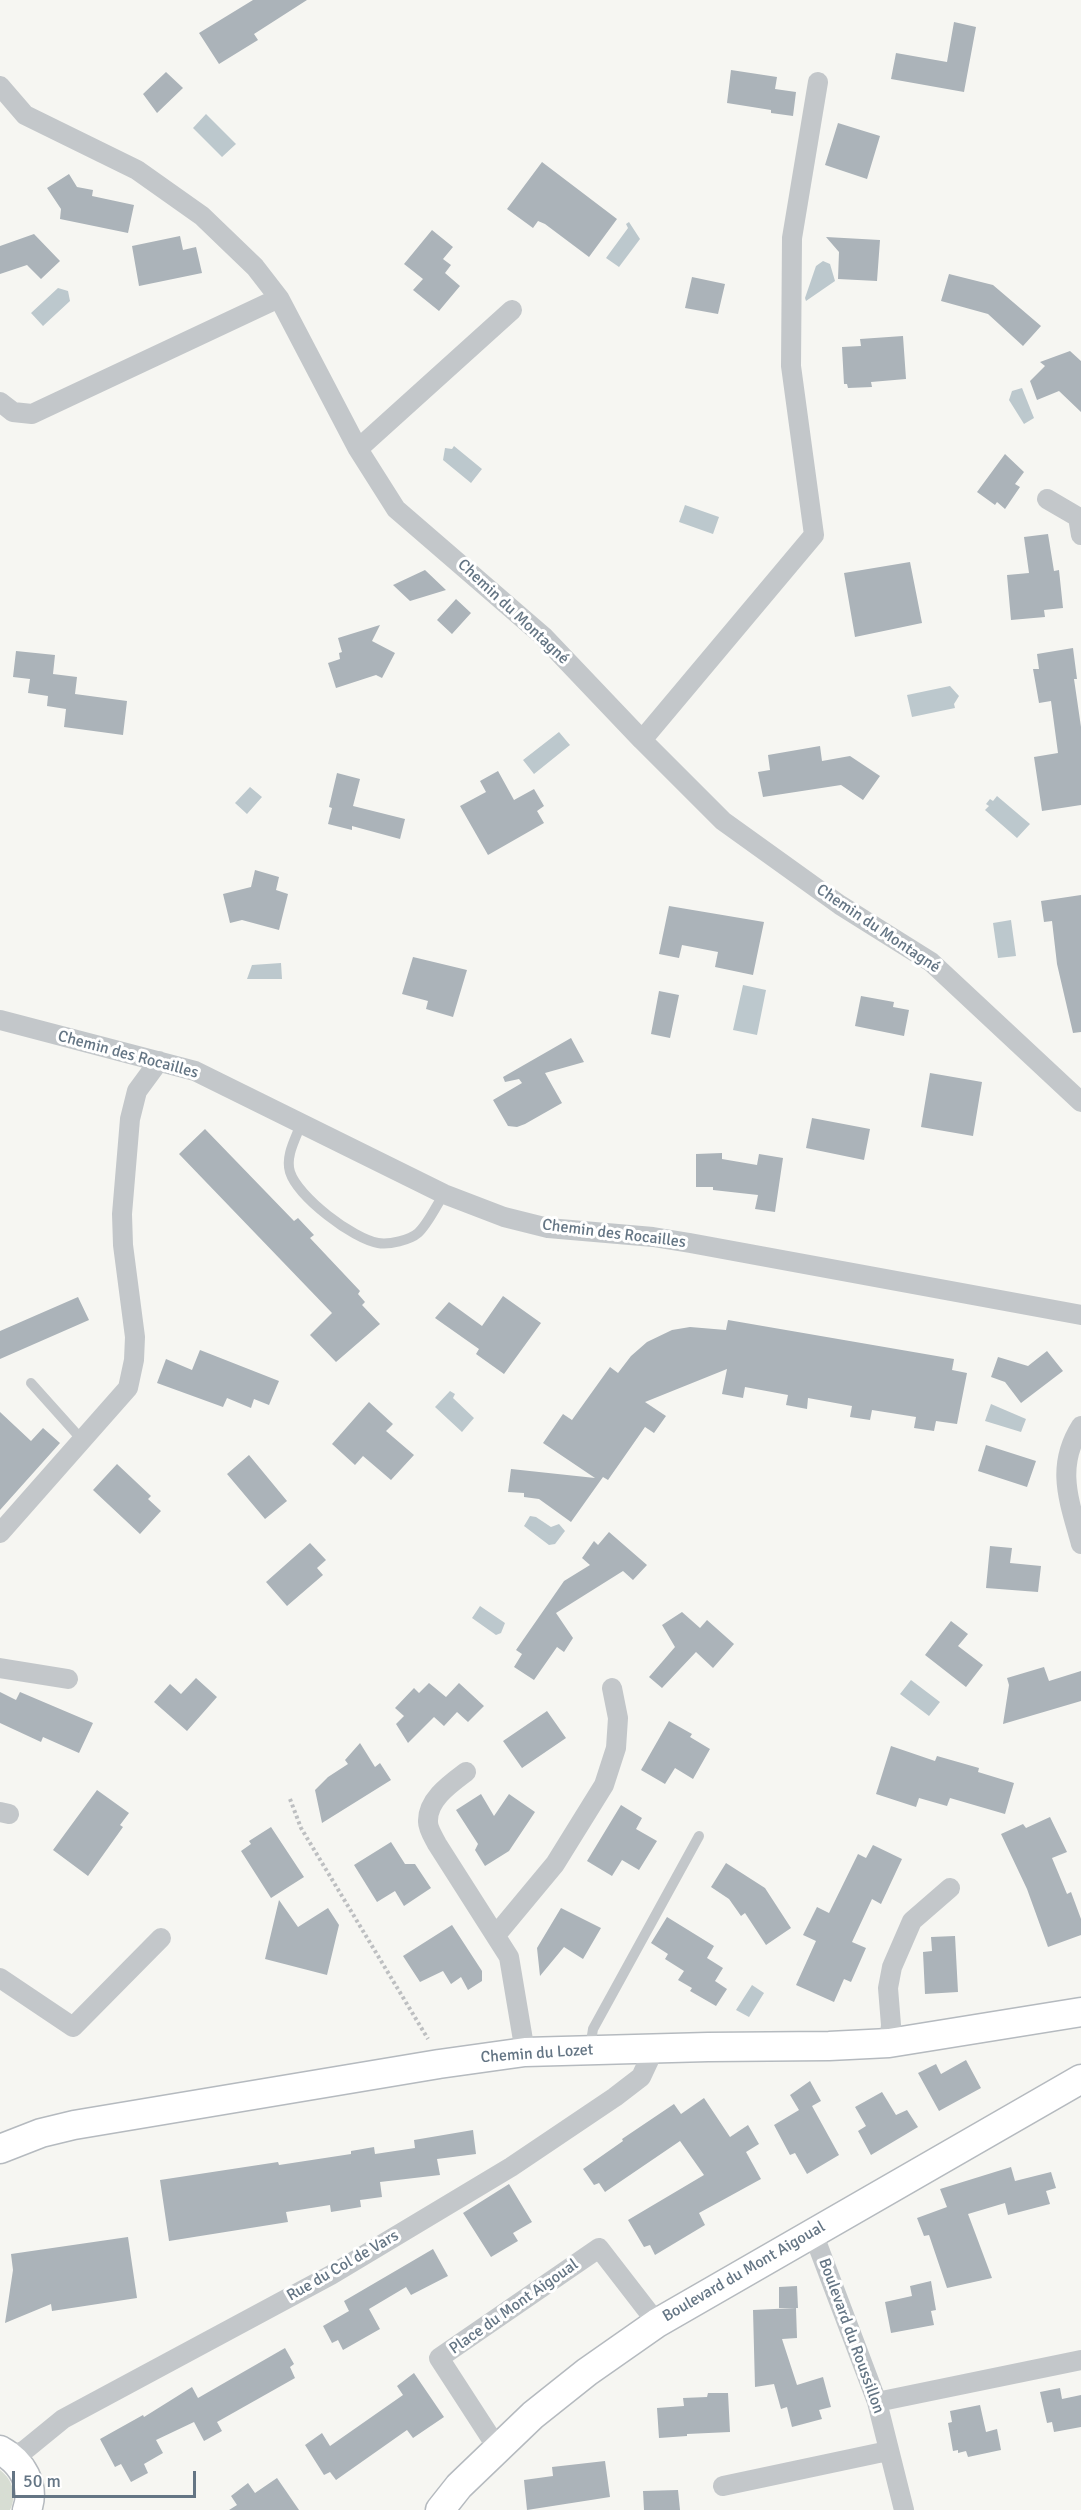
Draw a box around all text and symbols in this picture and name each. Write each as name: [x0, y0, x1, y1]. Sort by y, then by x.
street label: Chemin du Montagné: [453, 555, 573, 669]
street label: Chemin du Montagné: [812, 880, 944, 978]
street label: Chemin des Rocailles: [56, 1027, 200, 1083]
street label: Chemin des Rocailles: [541, 1216, 687, 1252]
street label: Chemin du Lozet: [480, 2040, 594, 2068]
street label: Boulevard du Mont Aigoual: [659, 2218, 829, 2326]
street label: Rue du Col de Vars: [284, 2226, 402, 2306]
street label: Place du Mont Aigoual: [446, 2255, 582, 2359]
street label: Boulevard du Roussillon: [814, 2256, 888, 2416]
scale bar: [15, 2459, 200, 2497]
text: 50 m: [23, 2470, 61, 2492]

